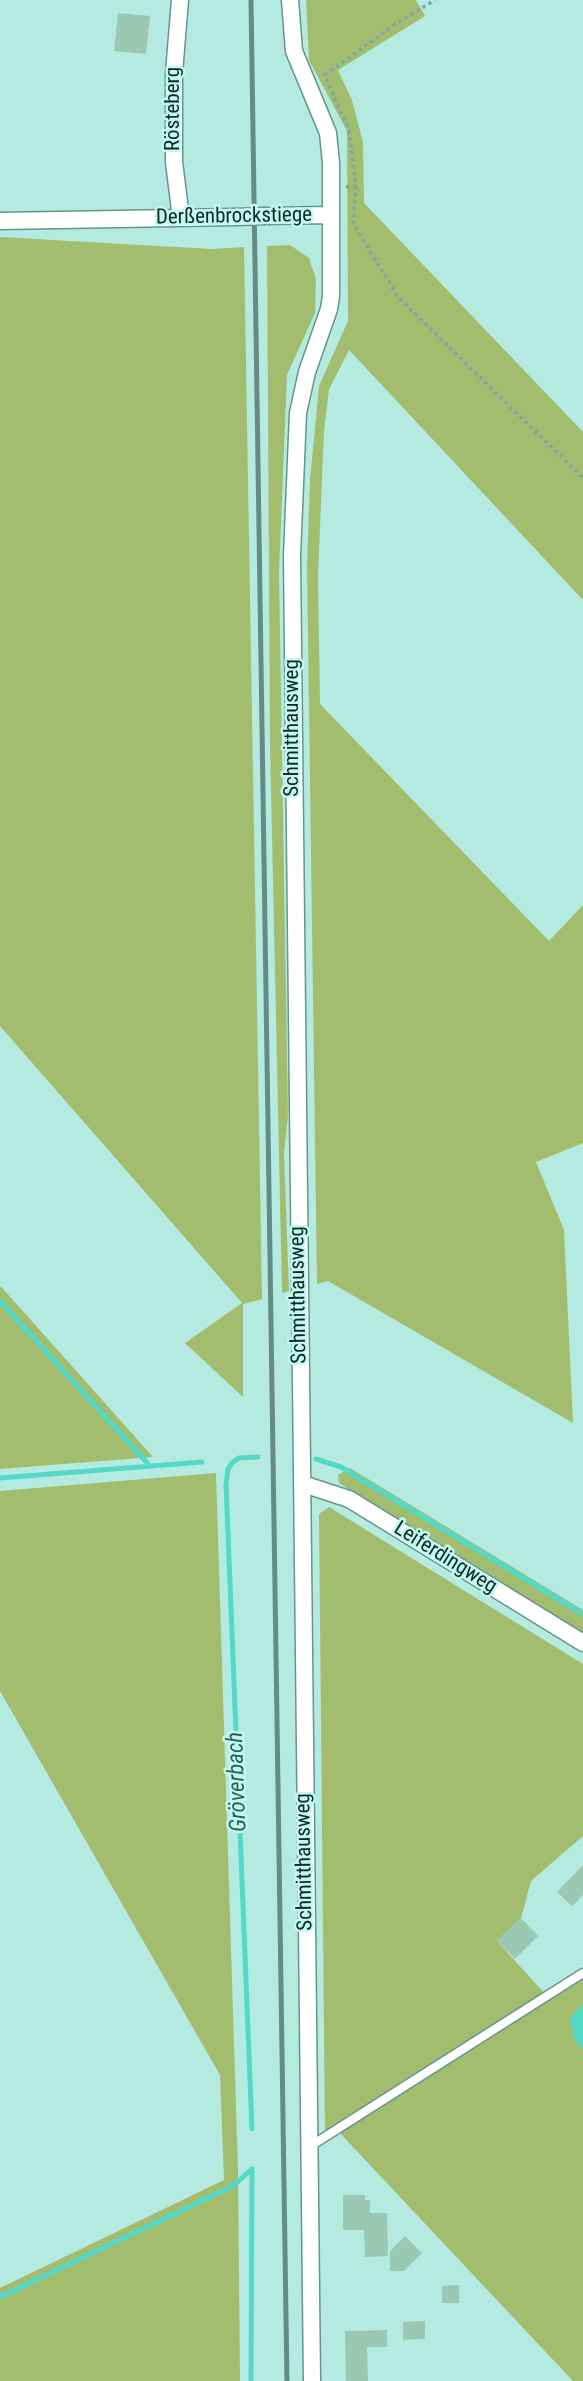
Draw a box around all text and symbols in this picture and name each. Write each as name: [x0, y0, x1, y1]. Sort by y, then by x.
street label: Rösteberg: [161, 67, 187, 151]
street label: Derßenbrockstiege: [156, 203, 312, 231]
street label: Schmitthausweg: [280, 659, 306, 797]
street label: Schmitthausweg: [285, 1226, 313, 1364]
street label: Leiferdingweg: [389, 1516, 501, 1600]
water label: Gröverbach: [222, 1731, 254, 1833]
street label: Schmitthausweg: [291, 1793, 319, 1931]

